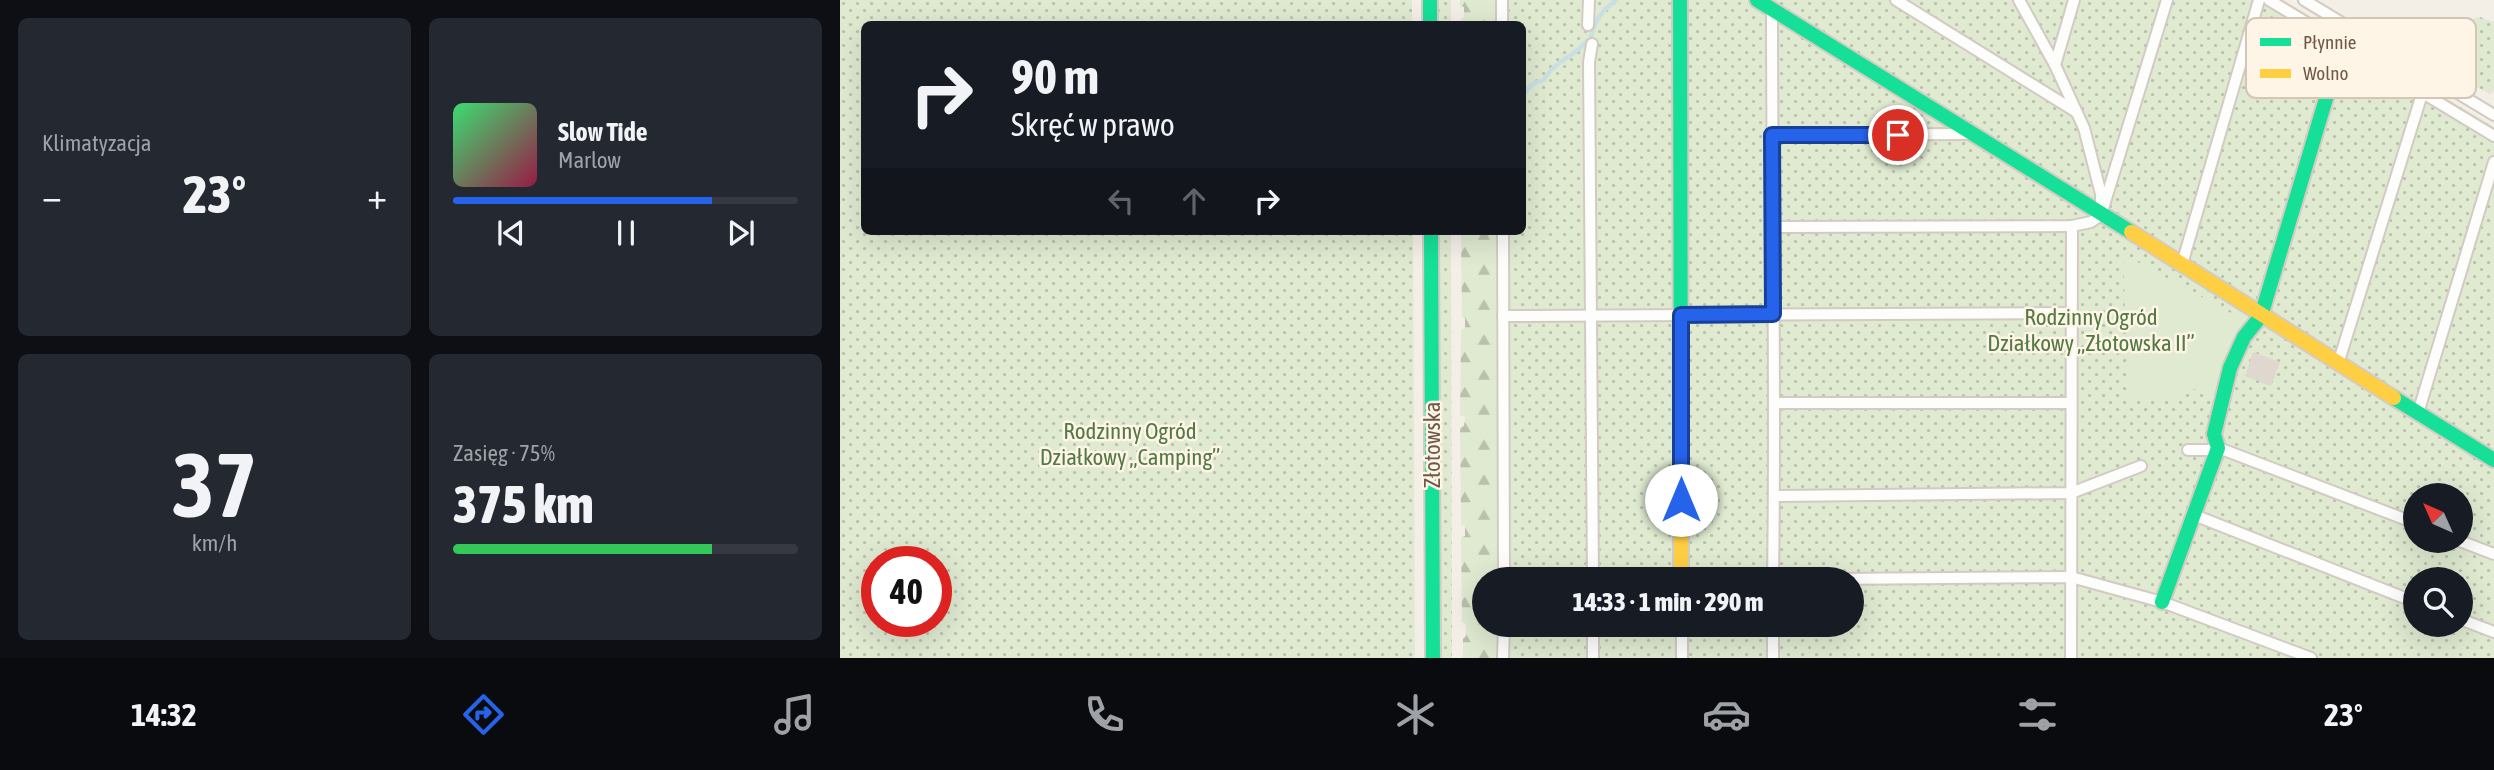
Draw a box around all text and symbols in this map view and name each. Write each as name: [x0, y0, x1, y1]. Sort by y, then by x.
legend: [2246, 18, 2476, 98]
text: Płynnie: [2303, 31, 2356, 53]
text: 90 m: [1011, 48, 1099, 104]
icon: right: [896, 49, 987, 140]
text: Wolno: [2303, 62, 2348, 84]
pin: [1868, 105, 1928, 165]
text: Skręć w prawo: [1011, 106, 1175, 143]
icon: arrive: [1879, 116, 1917, 154]
text: Slow Tide: [558, 117, 648, 147]
text: Klimatyzacja: [42, 130, 151, 156]
text: Marlow: [558, 147, 621, 173]
text: 23°: [183, 164, 246, 224]
text: −: [42, 174, 62, 217]
text: +: [367, 174, 387, 217]
icon: left: [1102, 182, 1140, 220]
icon: ahead: [1175, 182, 1213, 220]
icon: right: [1248, 182, 1286, 220]
icon: previous: [492, 214, 530, 252]
icon: pause: [607, 214, 645, 252]
icon: next: [722, 214, 760, 252]
park label: Rodzinny Ogród Działkowy „Złotowska II”: [1987, 304, 2195, 356]
street label: Złotowska: [1419, 402, 1445, 488]
park label: Rodzinny Ogród Działkowy „Camping”: [1040, 418, 1220, 470]
text: 37: [172, 432, 257, 536]
text: Zasięg · 75%: [453, 440, 555, 466]
position arrow: [1644, 463, 1718, 537]
text: 375 km: [453, 474, 594, 534]
north arrow: [2403, 483, 2473, 553]
map controls: [2403, 483, 2473, 637]
text: km/h: [192, 530, 237, 556]
speed limit sign: 40: [861, 546, 952, 637]
button: search: [2403, 567, 2473, 637]
text: 14:33 · 1 min · 290 m: [1573, 587, 1763, 617]
icon: directions: [459, 690, 508, 739]
icon: music: [770, 690, 819, 739]
icon: phone: [1080, 690, 1129, 739]
icon: climate: [1391, 690, 1440, 739]
icon: car: [1702, 690, 1751, 739]
icon: filters: [2013, 690, 2062, 739]
text: 14:32: [131, 696, 197, 733]
text: 23°: [2324, 696, 2363, 733]

